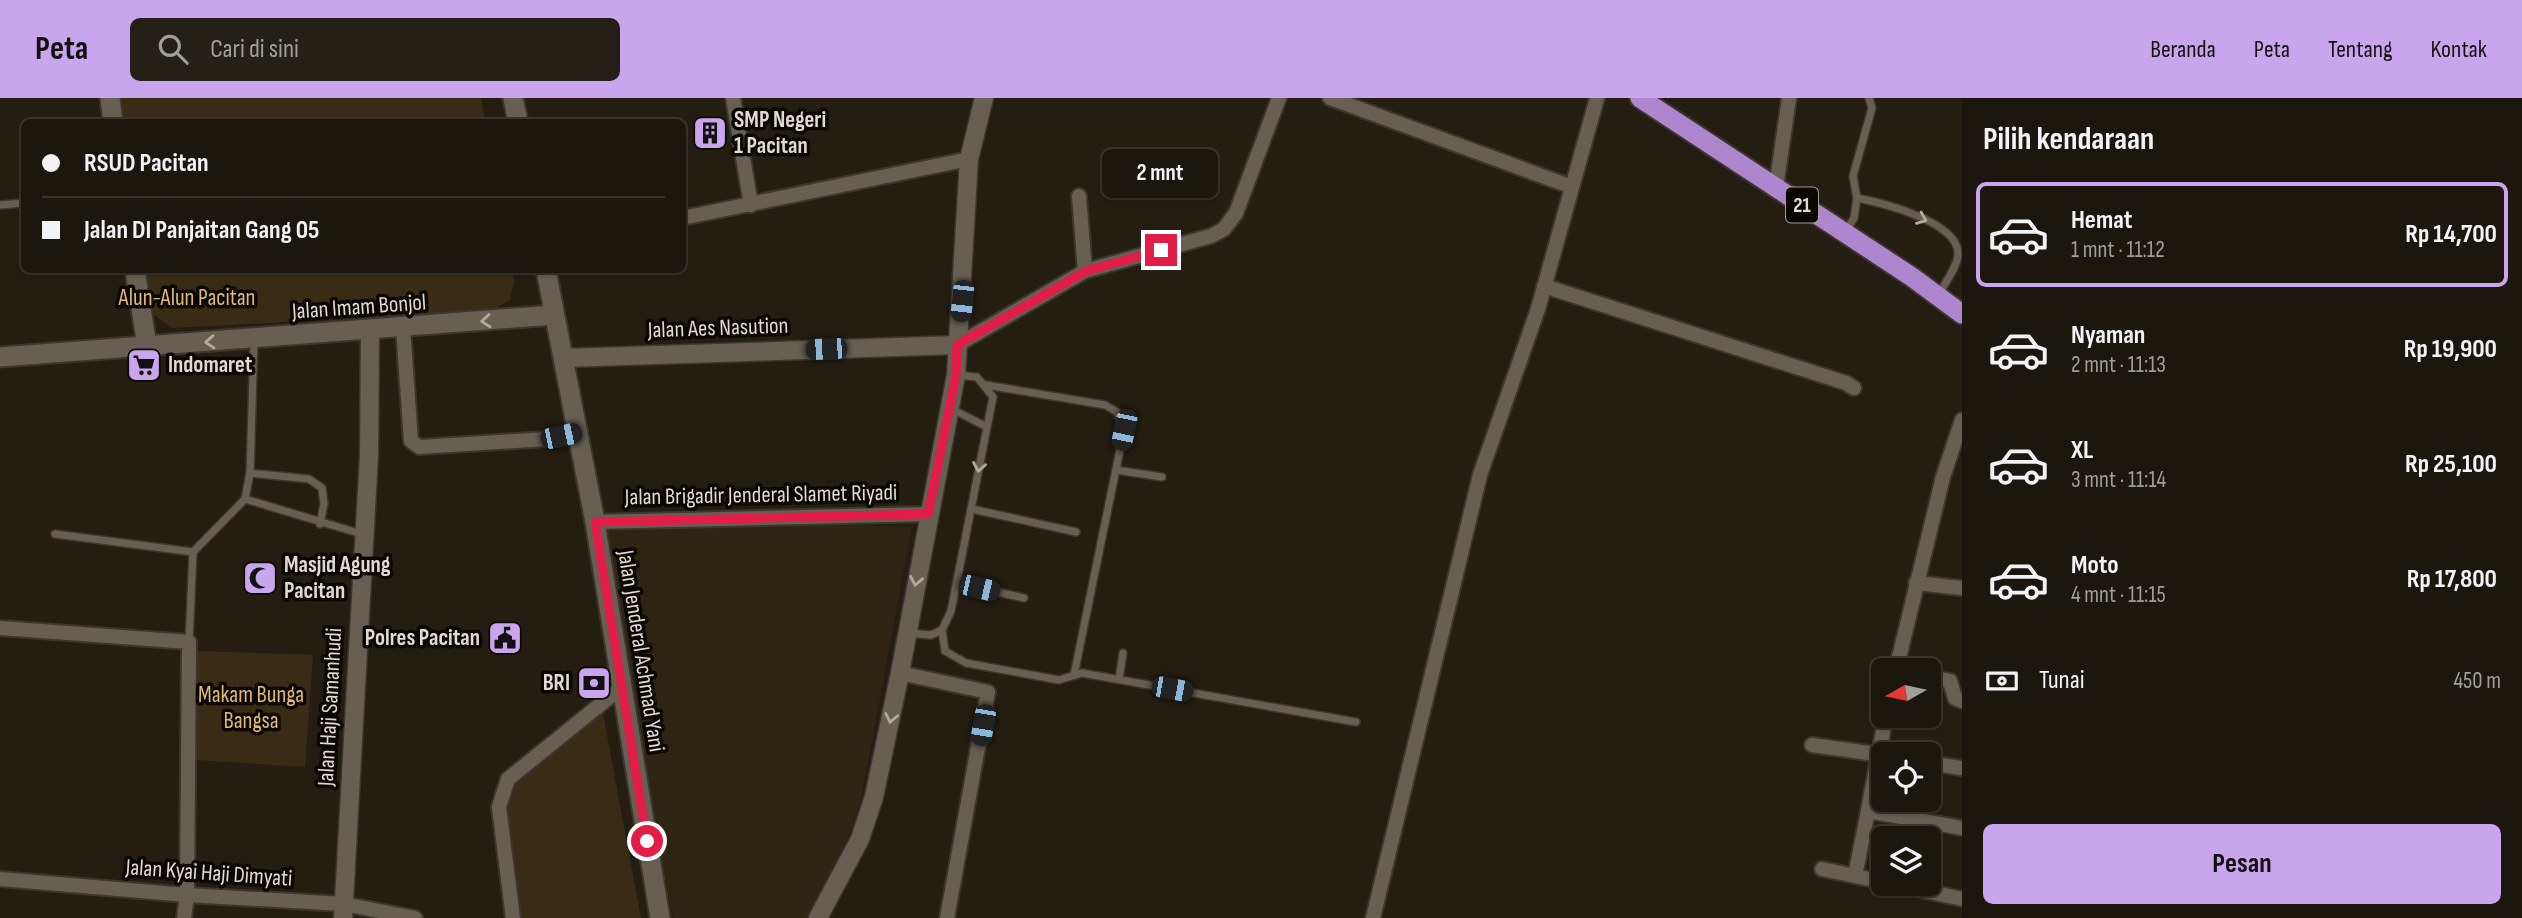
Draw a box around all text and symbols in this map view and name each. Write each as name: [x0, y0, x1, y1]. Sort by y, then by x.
search box: [130, 18, 620, 81]
text: Peta: [35, 29, 88, 69]
icon: search: [154, 30, 192, 68]
text: Cari di sini: [210, 34, 299, 65]
text: Beranda: [2150, 35, 2216, 64]
text: Peta: [2254, 35, 2290, 64]
text: Tentang: [2328, 35, 2393, 64]
text: Kontak: [2431, 35, 2487, 64]
place label: SMP Negeri 1 Pacitan: [734, 106, 826, 160]
building icon: SMP Negeri 1 Pacitan: [691, 114, 729, 152]
text: Pilih kendaraan: [1983, 120, 2154, 159]
text: RSUD Pacitan: [84, 148, 209, 179]
callout: 2 mnt: [1103, 149, 1219, 198]
text: 2 mnt: [1137, 159, 1183, 187]
road number: 21: [1786, 188, 1818, 222]
icon: car: [1987, 203, 2050, 266]
text: Hemat: [2071, 205, 2132, 236]
one-way arrow: [1916, 210, 1928, 224]
text: Jalan DI Panjaitan Gang 05: [84, 215, 319, 246]
text: Rp 14,700: [2405, 219, 2497, 250]
route end: [1145, 234, 1177, 266]
text: 1 mnt · 11:12: [2071, 236, 2165, 264]
car: [950, 279, 975, 323]
park label: Alun-Alun Pacitan: [118, 284, 255, 312]
street label: Jalan Imam Bonjol: [290, 288, 427, 326]
street label: Jalan Aes Nasution: [646, 312, 789, 344]
one-way arrow: [480, 313, 491, 328]
icon: car: [1987, 318, 2050, 381]
text: Nyaman: [2071, 320, 2145, 351]
one-way arrow: [204, 334, 215, 349]
text: Rp 19,900: [2404, 334, 2497, 365]
car: [805, 338, 848, 360]
supermarket icon: Indomaret: [125, 346, 163, 384]
place label: Indomaret: [168, 351, 253, 379]
text: 2 mnt · 11:13: [2071, 351, 2166, 379]
car: [1110, 407, 1139, 453]
car: [539, 421, 584, 451]
icon: car: [1987, 433, 2050, 496]
text: XL: [2071, 435, 2093, 466]
text: Rp 25,100: [2405, 449, 2497, 480]
one-way arrow: [972, 461, 987, 473]
text: 3 mnt · 11:14: [2071, 466, 2166, 494]
street label: Jalan Brigadir Jenderal Slamet Riyadi: [623, 479, 898, 511]
street label: Jalan Jenderal Achmad Yani: [611, 547, 671, 754]
icon: car: [1987, 548, 2050, 611]
text: Moto: [2071, 550, 2119, 581]
place label: Masjid Agung Pacitan: [284, 551, 391, 605]
mosque icon: Masjid Agung Pacitan: [241, 559, 279, 597]
text: Rp 17,800: [2407, 564, 2497, 595]
car: [957, 573, 1002, 603]
one-way arrow: [909, 575, 924, 587]
text: 4 mnt · 11:15: [2071, 581, 2166, 609]
public building icon: Polres Pacitan: [486, 619, 524, 657]
place label: Polres Pacitan: [365, 624, 480, 652]
street label: Jalan Haji Samanhudi: [312, 627, 348, 788]
north arrow: [1871, 658, 1941, 728]
map controls: [1871, 658, 1941, 896]
icon: cash: [1983, 662, 2021, 700]
bank icon: BRI: [575, 664, 613, 702]
text: Tunai: [2039, 665, 2085, 696]
text: 450 m: [2453, 667, 2501, 695]
place label: BRI: [543, 669, 570, 697]
car: [1150, 675, 1195, 703]
park label: Makam Bunga Bangsa: [198, 681, 304, 735]
car: [970, 702, 997, 748]
one-way arrow: [884, 712, 899, 724]
button: locate: [1871, 742, 1941, 812]
button: Pesan: [1983, 824, 2501, 904]
route start: [631, 825, 663, 857]
button: layers: [1871, 826, 1941, 896]
street label: Jalan Kyai Haji Dimyati: [124, 853, 293, 893]

